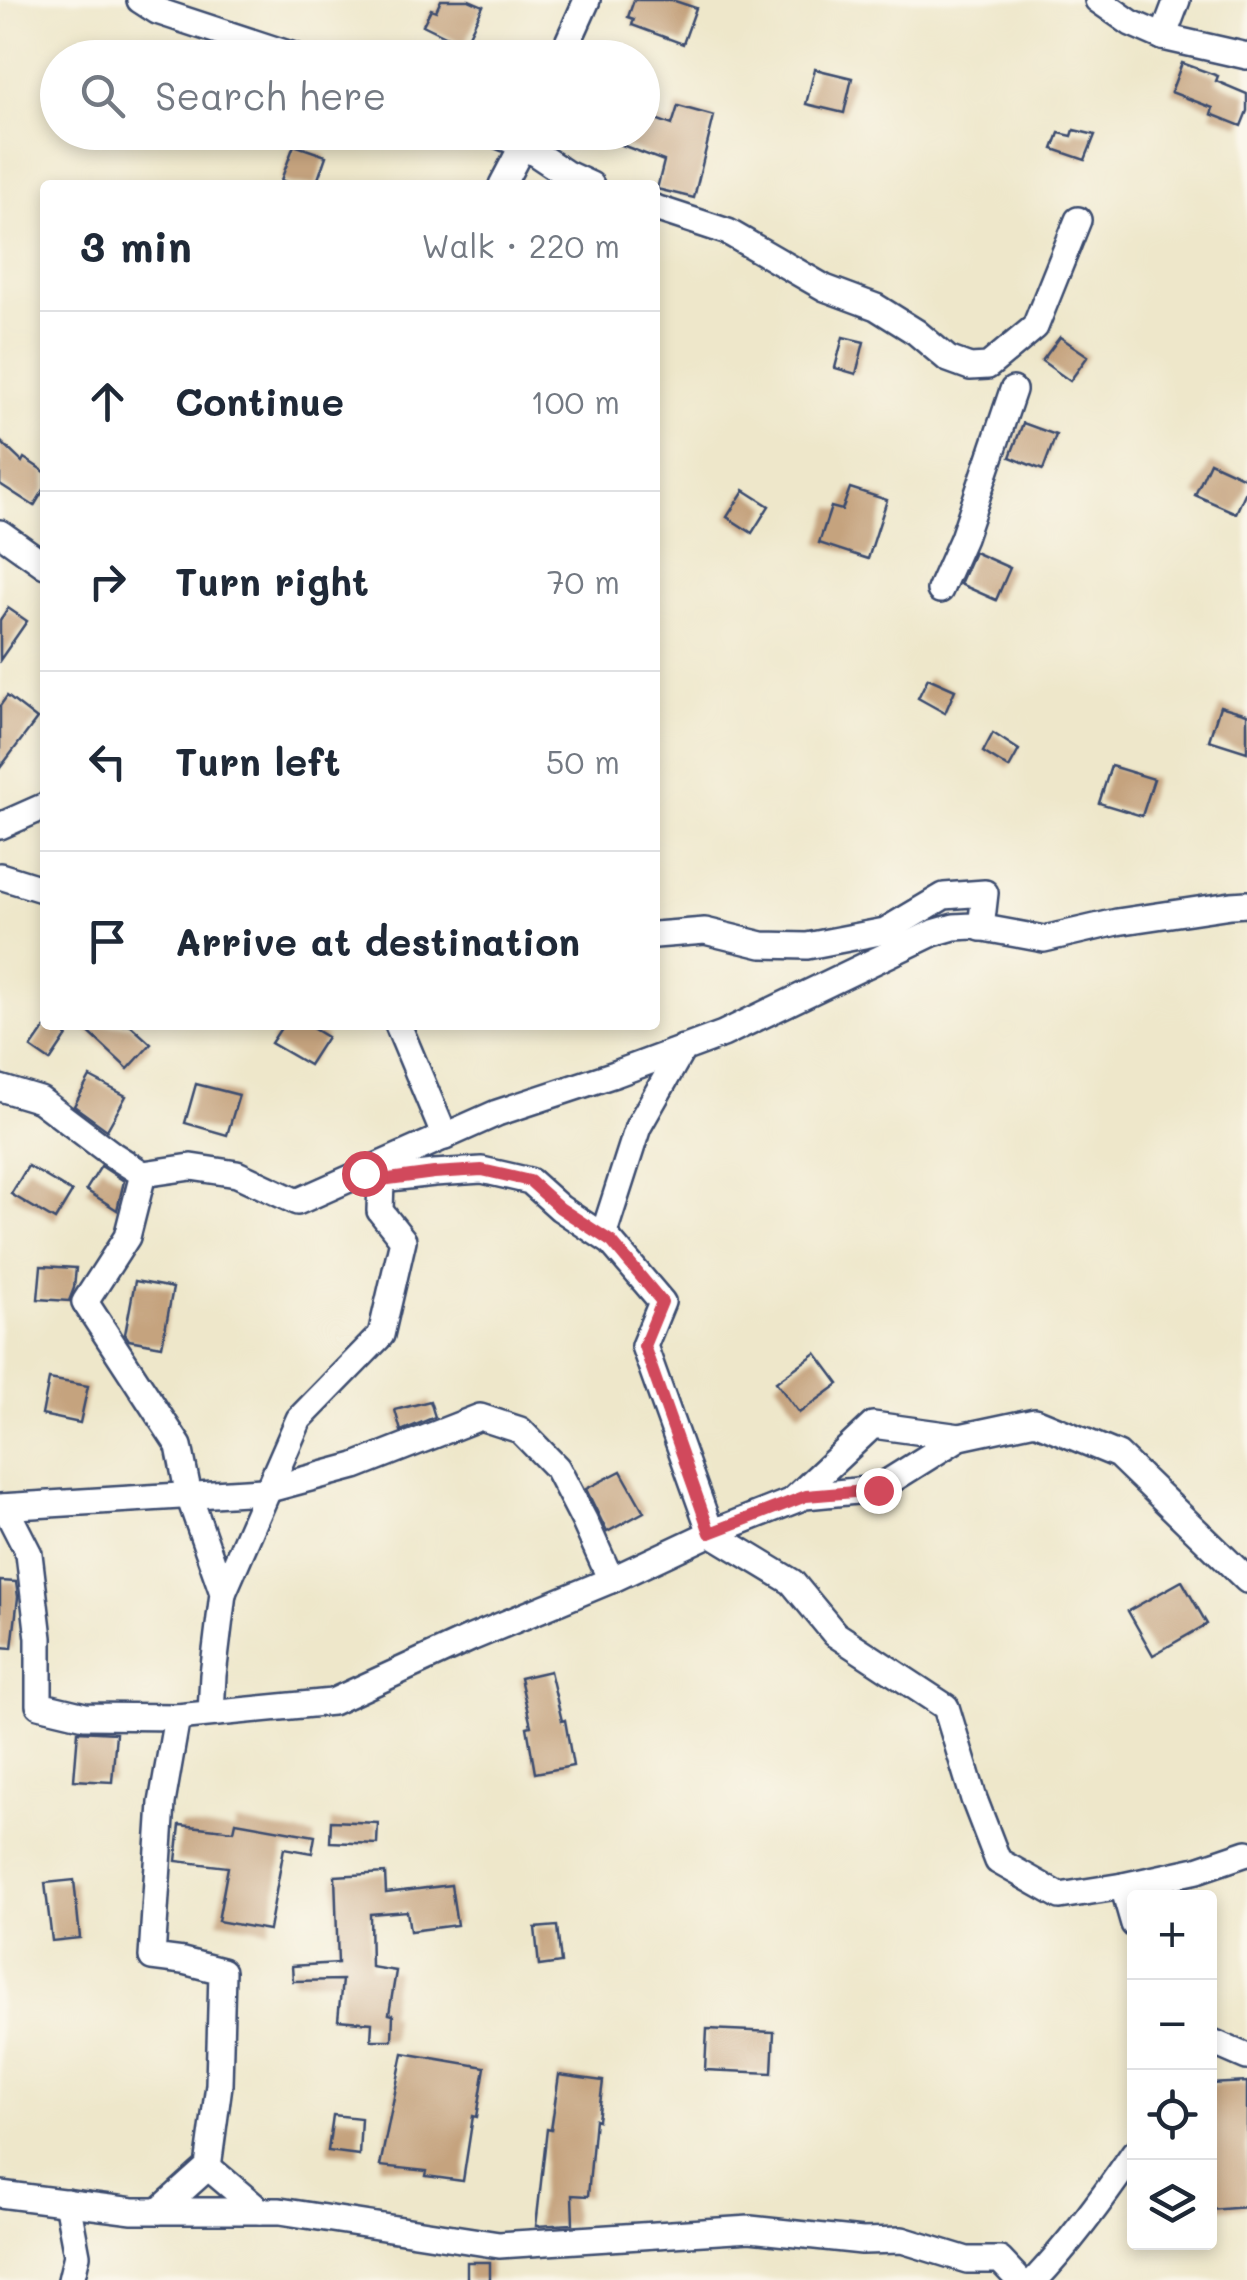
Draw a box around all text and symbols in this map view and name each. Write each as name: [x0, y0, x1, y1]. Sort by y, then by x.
search box: [40, 40, 660, 150]
icon: search: [75, 68, 130, 123]
text: Search here: [155, 70, 386, 120]
text: 3 min: [80, 218, 192, 273]
text: Walk · 220 m: [421, 224, 620, 266]
icon: ahead: [80, 374, 135, 429]
text: Continue: [175, 376, 344, 426]
text: 100 m: [530, 380, 620, 422]
icon: right: [80, 554, 135, 609]
text: Turn right: [175, 556, 369, 606]
text: 70 m: [547, 560, 620, 602]
icon: left: [80, 734, 135, 789]
text: Turn left: [175, 736, 341, 786]
text: 50 m: [546, 740, 620, 782]
icon: arrive: [80, 914, 135, 969]
text: Arrive at destination: [175, 916, 580, 966]
route start: [342, 1151, 388, 1197]
route end: [856, 1468, 902, 1514]
map controls: [1127, 1890, 1217, 2250]
button: +: [1127, 1890, 1217, 1980]
button: −: [1127, 1980, 1217, 2070]
button: locate: [1127, 2070, 1217, 2160]
button: layers: [1127, 2160, 1217, 2250]

